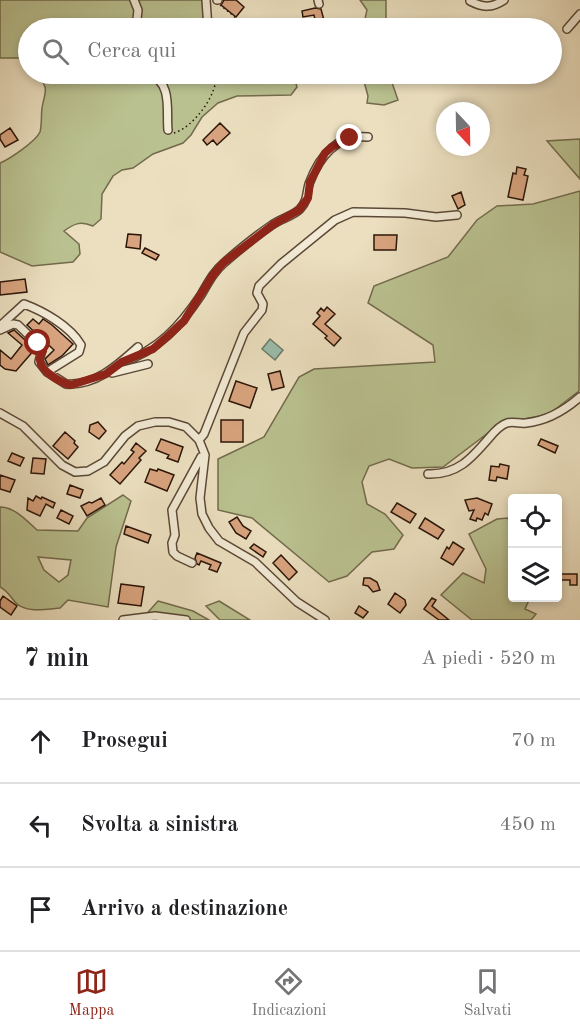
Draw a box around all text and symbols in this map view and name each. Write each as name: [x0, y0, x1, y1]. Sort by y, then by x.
search box: [18, 18, 562, 84]
icon: search: [39, 35, 72, 68]
text: Cerca qui: [87, 40, 176, 62]
north arrow: [436, 102, 490, 156]
route end: [336, 124, 362, 150]
route start: [24, 329, 50, 355]
map controls: [508, 494, 562, 602]
button: locate: [508, 494, 562, 548]
button: layers: [508, 548, 562, 602]
text: 7 min: [24, 646, 89, 672]
text: A piedi · 520 m: [421, 649, 556, 669]
icon: ahead: [24, 725, 57, 758]
text: Prosegui: [81, 730, 168, 752]
text: 70 m: [511, 731, 556, 751]
icon: left: [24, 809, 57, 842]
text: Svolta a sinistra: [81, 814, 239, 836]
text: 450 m: [500, 815, 556, 835]
icon: arrive: [24, 893, 57, 926]
text: Arrivo a destinazione: [81, 898, 288, 920]
tab: Mappa: [69, 965, 114, 1021]
tab: Indicazioni: [252, 965, 326, 1021]
tab: Salvati: [463, 965, 511, 1021]

